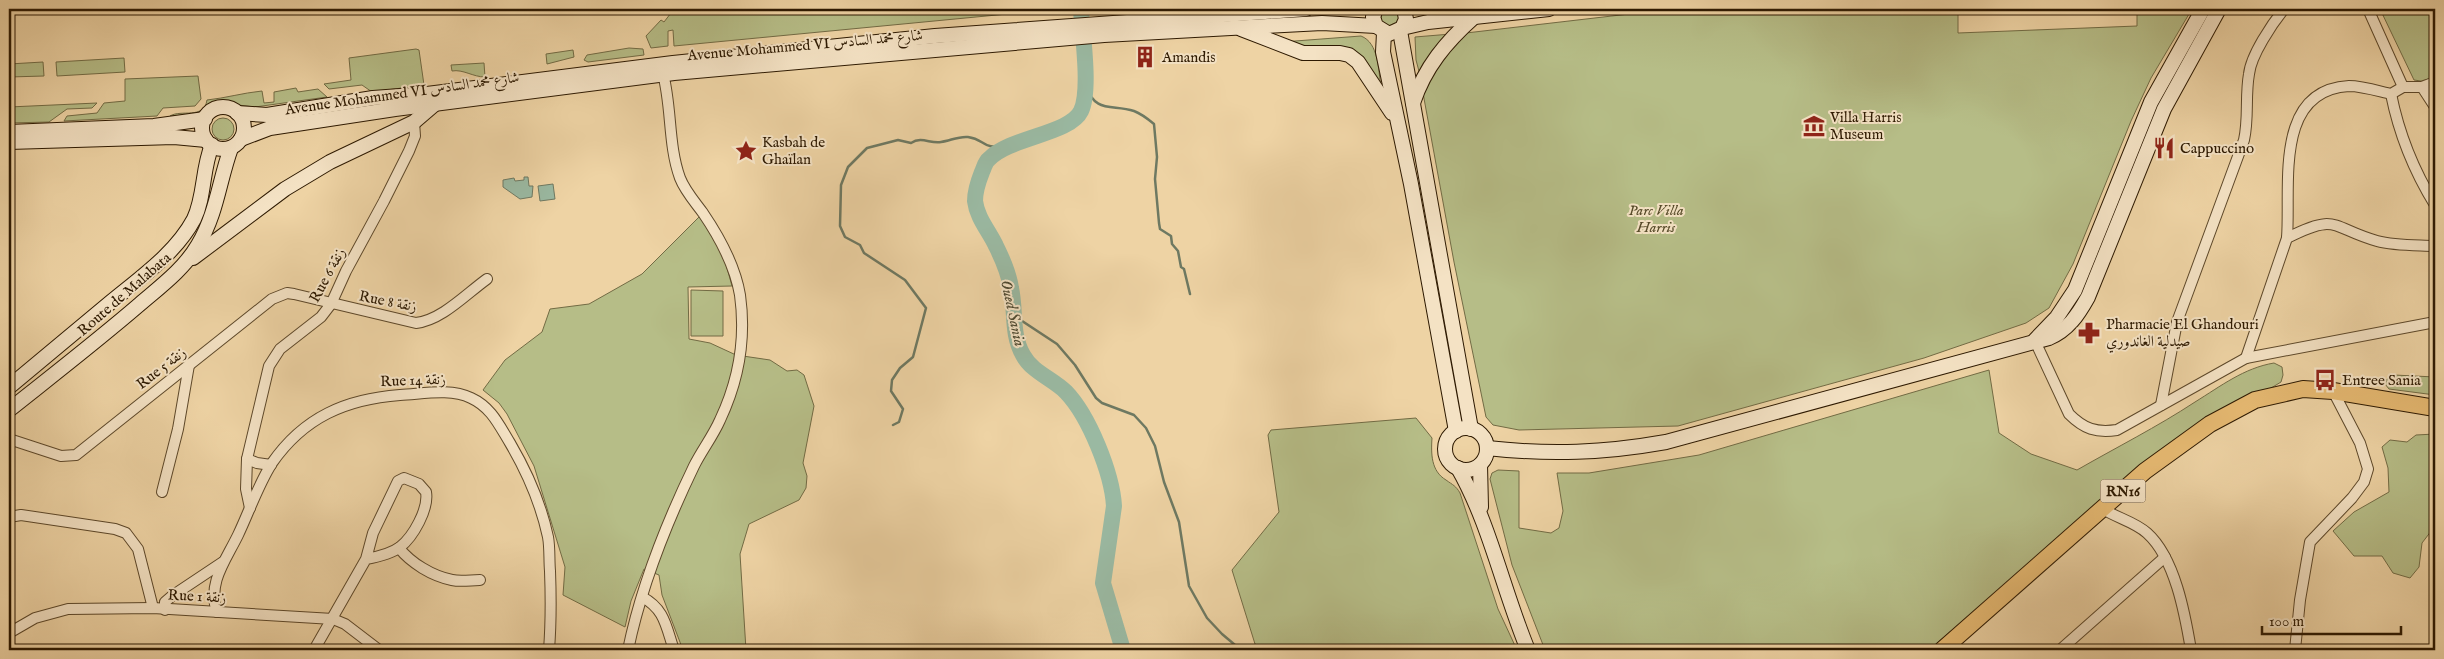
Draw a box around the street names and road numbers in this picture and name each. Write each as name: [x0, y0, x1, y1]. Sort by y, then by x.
street label: Avenue Mohammed VI شارع محمد السادس: [685, 26, 924, 68]
street label: Avenue Mohammed VI شارع محمد السادس: [283, 68, 521, 122]
street label: Rue 6 زنقة: [305, 245, 350, 306]
street label: Route de Malabata: [74, 248, 175, 340]
street label: Rue 8 زنقة: [357, 287, 419, 316]
street label: Rue 5 زنقة: [133, 343, 190, 394]
street label: Rue 14 زنقة: [380, 370, 446, 391]
road number: RN16: [2100, 480, 2146, 502]
street label: Rue 1 زنقة: [167, 585, 227, 608]

